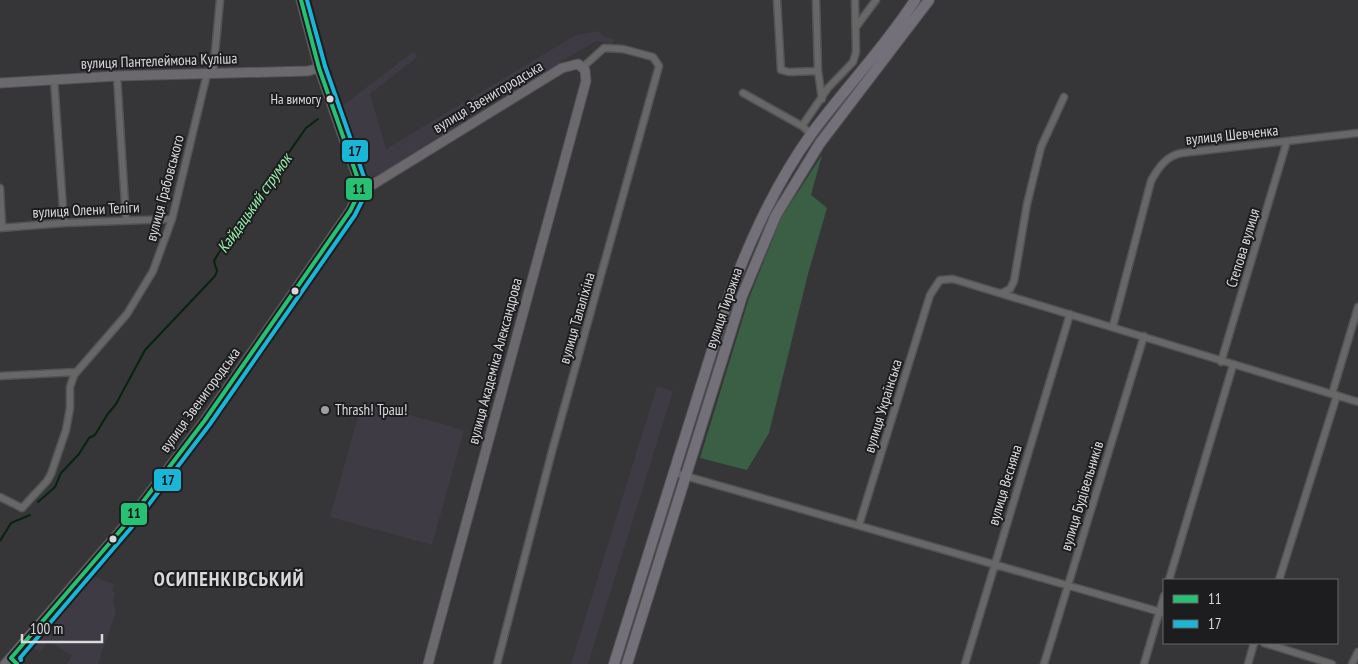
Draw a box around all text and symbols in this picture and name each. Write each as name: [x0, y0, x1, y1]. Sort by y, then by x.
street label: вулиця Пантелеймона Куліша: [80, 48, 238, 73]
street label: вулиця Звенигородська: [429, 56, 546, 137]
place label: На вимогу: [270, 90, 322, 108]
marker: На вимогу: [325, 94, 335, 104]
street label: вулиця Шевченка: [1185, 120, 1279, 149]
street label: вулиця Грабовського: [141, 133, 188, 243]
line badge: 17: [341, 139, 369, 163]
text: 17: [348, 142, 362, 160]
water label: Кайдацький струмок: [212, 148, 297, 256]
line badge: 11: [345, 177, 373, 201]
text: 11: [352, 180, 366, 198]
street label: вулиця Олени Теліги: [32, 197, 140, 222]
street label: Степова вулиця: [1221, 206, 1264, 290]
street label: вулиця Тиражна: [701, 265, 746, 351]
street label: вулиця Талаліхіна: [554, 270, 599, 366]
street label: вулиця Академіка Александрова: [463, 276, 526, 446]
unlabelled marker: [290, 286, 300, 296]
street label: вулиця Звенигородська: [155, 344, 244, 456]
street label: вулиця Українська: [859, 357, 906, 455]
place label: Thrash! Траш!: [335, 400, 407, 419]
marker: Thrash! Траш!: [319, 404, 331, 416]
street label: вулиця Будівельників: [1056, 439, 1107, 553]
street label: вулиця Весняна: [983, 442, 1026, 527]
line badge: 17: [153, 468, 182, 492]
text: 17: [161, 471, 175, 489]
line badge: 11: [120, 502, 148, 526]
text: 11: [127, 504, 141, 522]
unlabelled marker: [108, 534, 118, 544]
district label: ОСИПЕНКІВСЬКИЙ: [154, 566, 304, 592]
legend: [1163, 579, 1338, 644]
text: 11: [1208, 589, 1222, 608]
scale bar: [22, 612, 102, 644]
text: 17: [1208, 614, 1222, 633]
text: 100 m: [30, 619, 63, 638]

